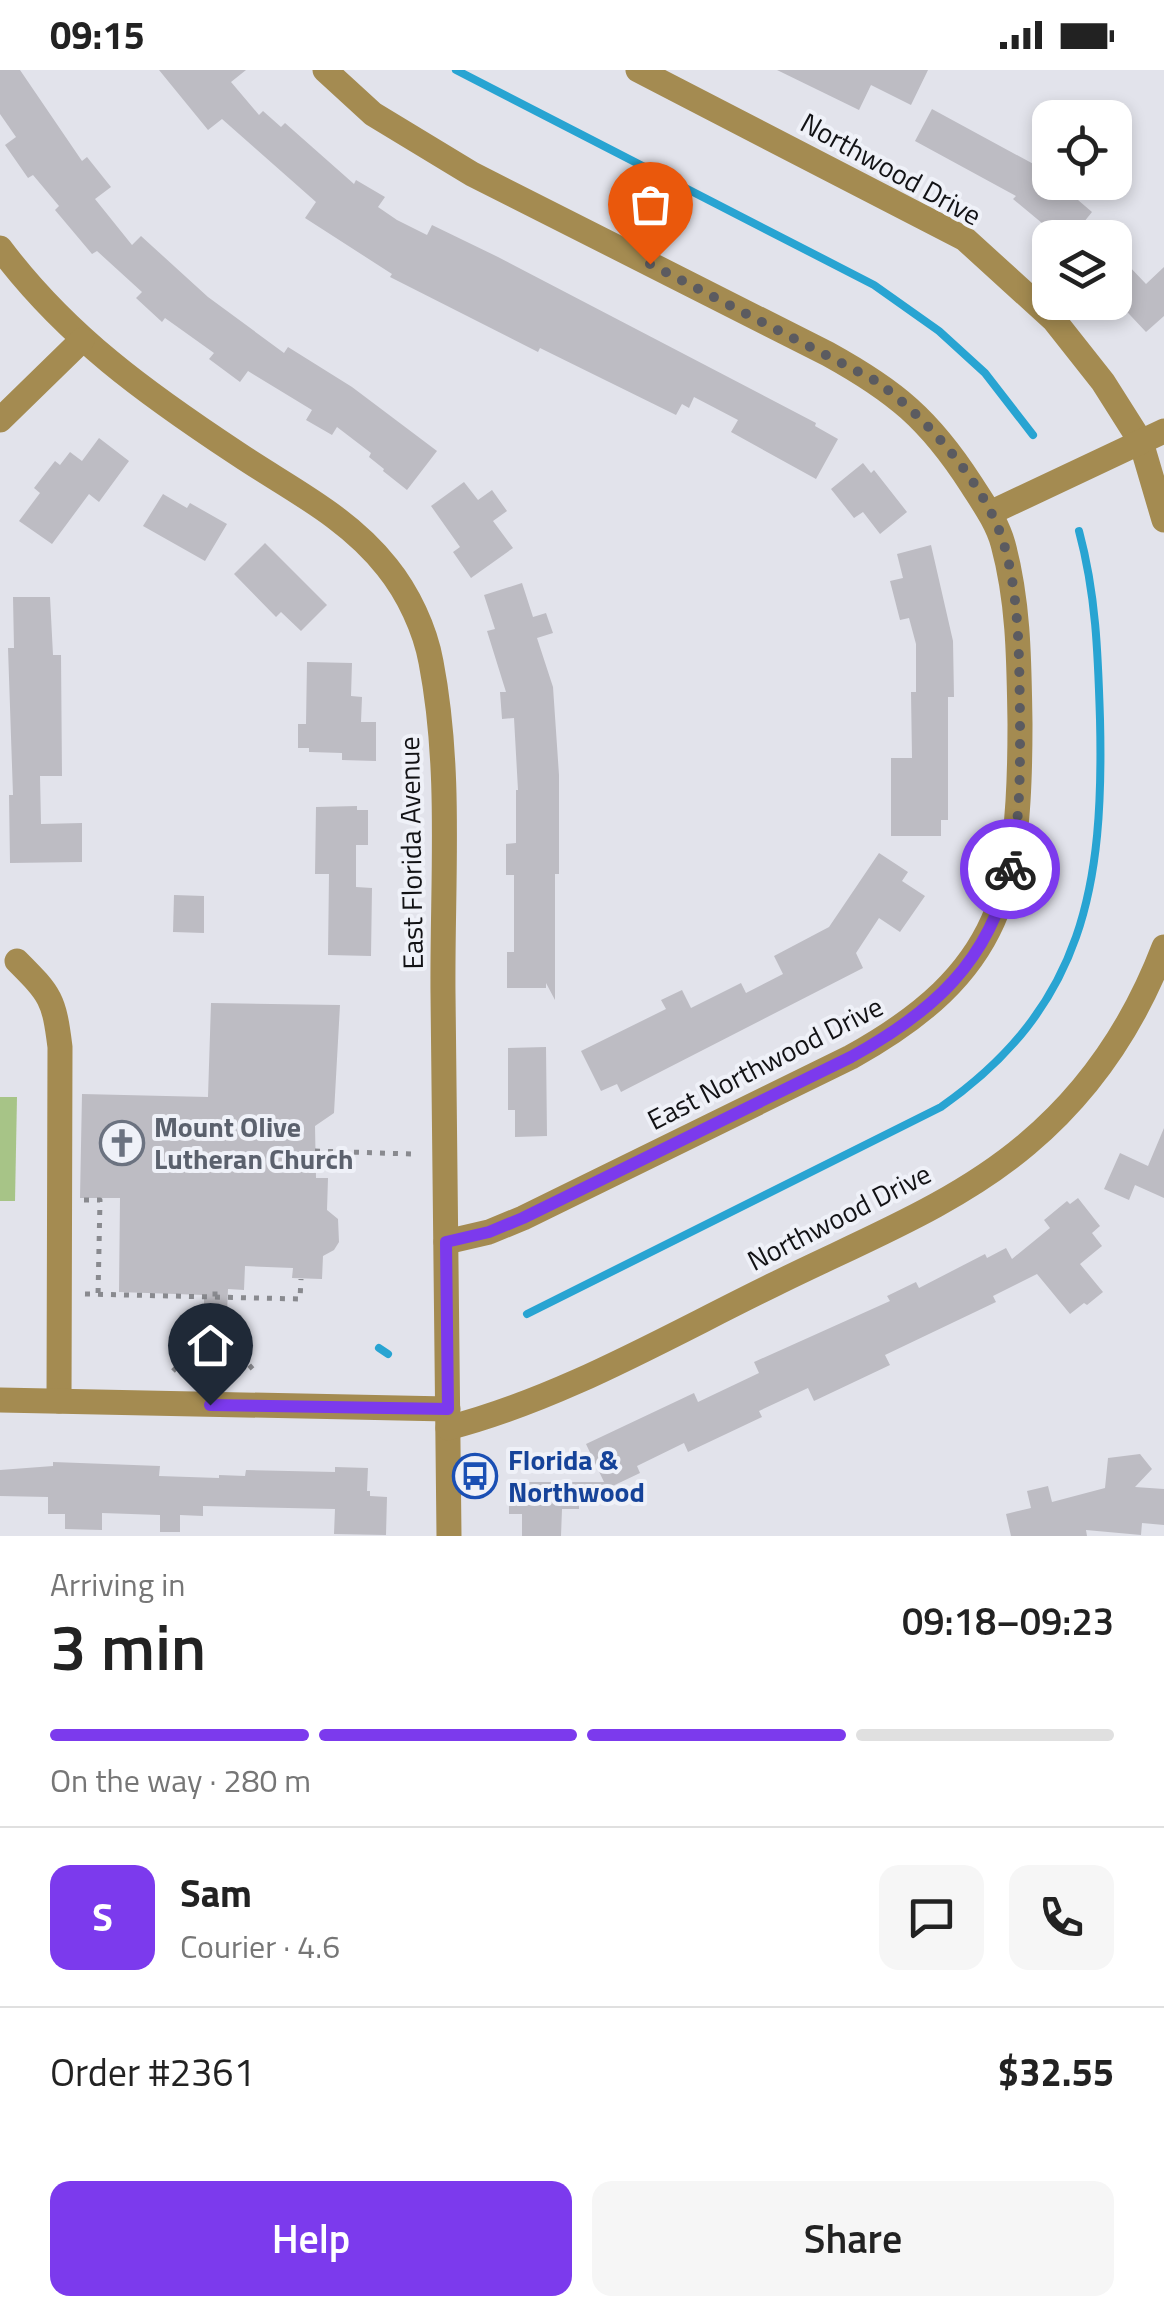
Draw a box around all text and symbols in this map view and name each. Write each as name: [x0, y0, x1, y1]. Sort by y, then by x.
text: 09:15: [50, 6, 145, 64]
map controls: [1032, 100, 1132, 320]
button: locate: [1032, 100, 1132, 200]
street label: Northwood Drive: [793, 101, 990, 236]
pin: [608, 162, 693, 265]
icon: bag: [623, 177, 678, 232]
button: layers: [1032, 220, 1132, 320]
street label: East Florida Avenue: [387, 736, 434, 970]
courier: [960, 819, 1060, 919]
icon: bike: [983, 842, 1038, 897]
street label: East Northwood Drive: [639, 984, 890, 1141]
place label: Mount Olive Lutheran Church: [154, 1105, 354, 1180]
church icon: Mount Olive Lutheran Church: [99, 1120, 145, 1166]
street label: Northwood Drive: [739, 1152, 938, 1281]
pin: [168, 1303, 253, 1406]
icon: home: [183, 1318, 238, 1373]
place label: Florida & Northwood: [508, 1438, 645, 1513]
bus stop icon: Florida & Northwood: [452, 1453, 498, 1499]
text: Arriving in: [50, 1560, 186, 1608]
text: 09:18–09:23: [902, 1592, 1114, 1650]
text: 3 min: [50, 1596, 206, 1695]
text: On the way · 280 m: [50, 1756, 311, 1804]
text: Sam: [180, 1864, 252, 1922]
button: chat: [879, 1865, 984, 1970]
button: phone: [1009, 1865, 1114, 1970]
text: S: [92, 1888, 113, 1946]
text: Courier · 4.6: [180, 1922, 340, 1970]
text: Order #2361: [50, 2043, 255, 2101]
text: $32.55: [998, 2043, 1114, 2101]
button: Help: [50, 2181, 572, 2296]
button: Share: [592, 2181, 1114, 2296]

